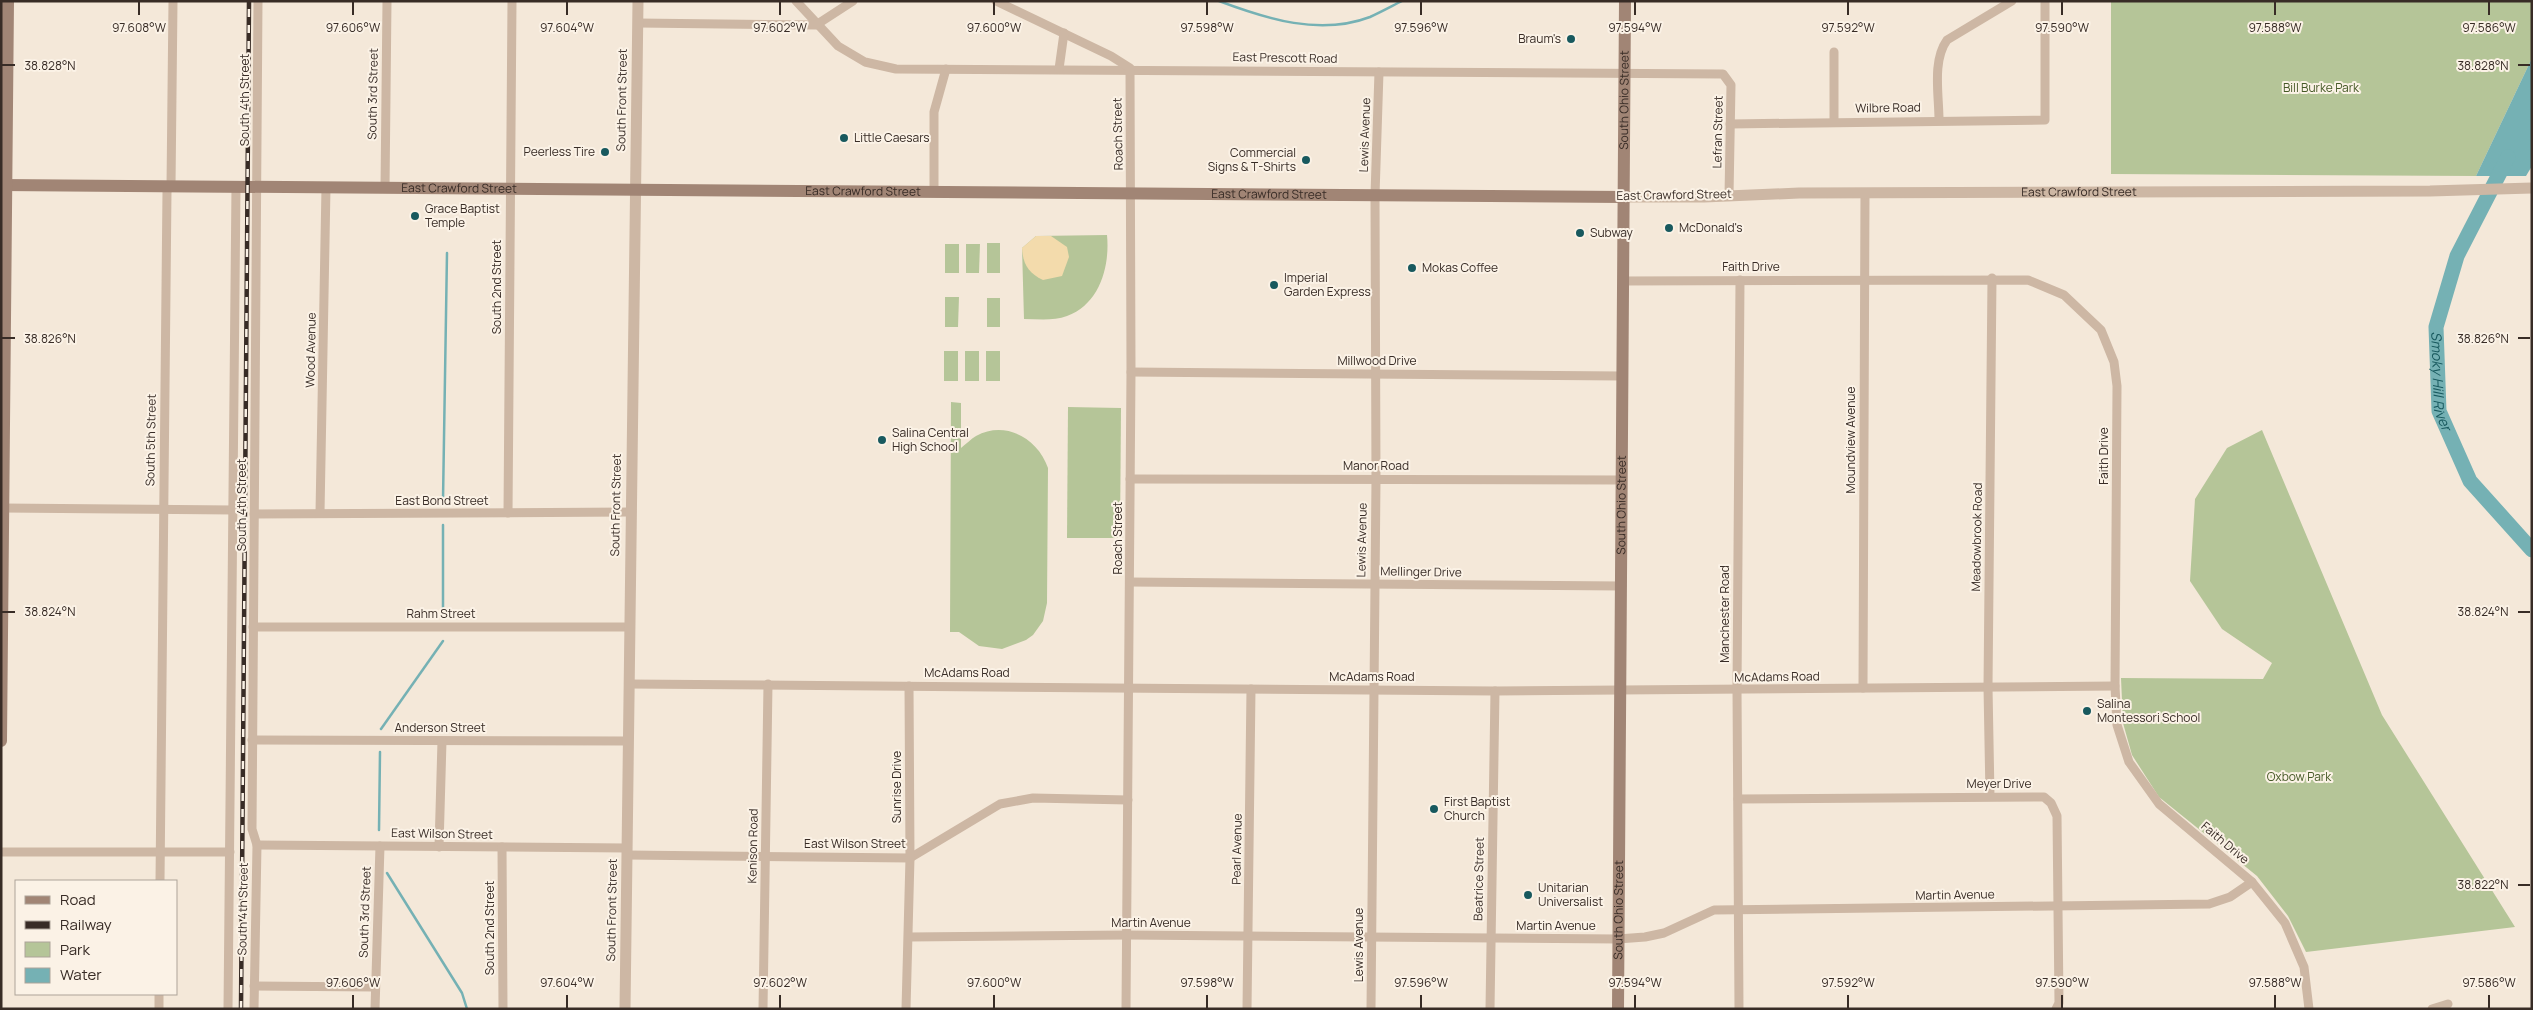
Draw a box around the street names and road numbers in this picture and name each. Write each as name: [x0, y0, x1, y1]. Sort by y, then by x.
street label: South 3rd Street: [363, 48, 382, 140]
street label: South Front Street: [612, 48, 631, 152]
street label: East Prescott Road: [1232, 48, 1338, 67]
street label: South Ohio Street: [1615, 50, 1633, 150]
street label: South 4th Street: [236, 54, 253, 146]
street label: Lefran Street: [1708, 95, 1727, 169]
street label: Roach Street: [1108, 97, 1127, 171]
street label: Lewis Avenue: [1355, 97, 1374, 173]
street label: Wilbre Road: [1855, 98, 1921, 117]
street label: East Crawford Street: [401, 179, 517, 197]
street label: East Crawford Street: [805, 182, 921, 200]
street label: East Crawford Street: [2021, 183, 2137, 200]
street label: East Crawford Street: [1211, 185, 1327, 203]
street label: East Crawford Street: [1616, 185, 1732, 204]
street label: South 2nd Street: [488, 239, 505, 334]
street label: Faith Drive: [1722, 258, 1780, 275]
street label: Wood Avenue: [301, 312, 320, 388]
street label: Millwood Drive: [1337, 352, 1417, 369]
street label: Moundview Avenue: [1842, 387, 1859, 493]
street label: South 5th Street: [141, 393, 160, 486]
street label: Faith Drive: [2095, 427, 2112, 485]
street label: South Front Street: [606, 453, 625, 557]
street label: South Ohio Street: [1612, 455, 1630, 555]
street label: Manor Road: [1343, 457, 1409, 474]
street label: South 4th Street: [233, 459, 250, 551]
street label: Meadowbrook Road: [1967, 482, 1986, 592]
street label: East Bond Street: [395, 492, 489, 509]
street label: Roach Street: [1109, 501, 1126, 574]
street label: Lewis Avenue: [1352, 502, 1371, 577]
street label: Mellinger Drive: [1380, 562, 1462, 581]
street label: Manchester Road: [1716, 565, 1733, 663]
street label: Rahm Street: [406, 605, 476, 622]
street label: McAdams Road: [924, 664, 1010, 681]
street label: McAdams Road: [1734, 667, 1820, 686]
street label: McAdams Road: [1329, 668, 1415, 685]
street label: Anderson Street: [394, 719, 486, 736]
street label: Sunrise Drive: [888, 751, 905, 823]
street label: Meyer Drive: [1967, 775, 2031, 792]
street label: Kenison Road: [743, 808, 762, 884]
street label: Pearl Avenue: [1227, 813, 1246, 885]
street label: Faith Drive: [2198, 818, 2253, 868]
street label: East Wilson Street: [391, 824, 493, 843]
street label: East Wilson Street: [804, 835, 906, 852]
street label: Beatrice Street: [1469, 837, 1488, 921]
street label: South Front Street: [602, 858, 621, 962]
street label: South Ohio Street: [1609, 860, 1627, 960]
street label: South 4th Street: [233, 862, 252, 955]
street label: South 3rd Street: [354, 866, 375, 958]
street label: South 2nd Street: [481, 880, 498, 975]
street label: Martin Avenue: [1915, 885, 1995, 904]
street label: Lewis Avenue: [1350, 908, 1367, 982]
street label: Martin Avenue: [1111, 914, 1191, 931]
street label: Martin Avenue: [1516, 917, 1596, 934]

